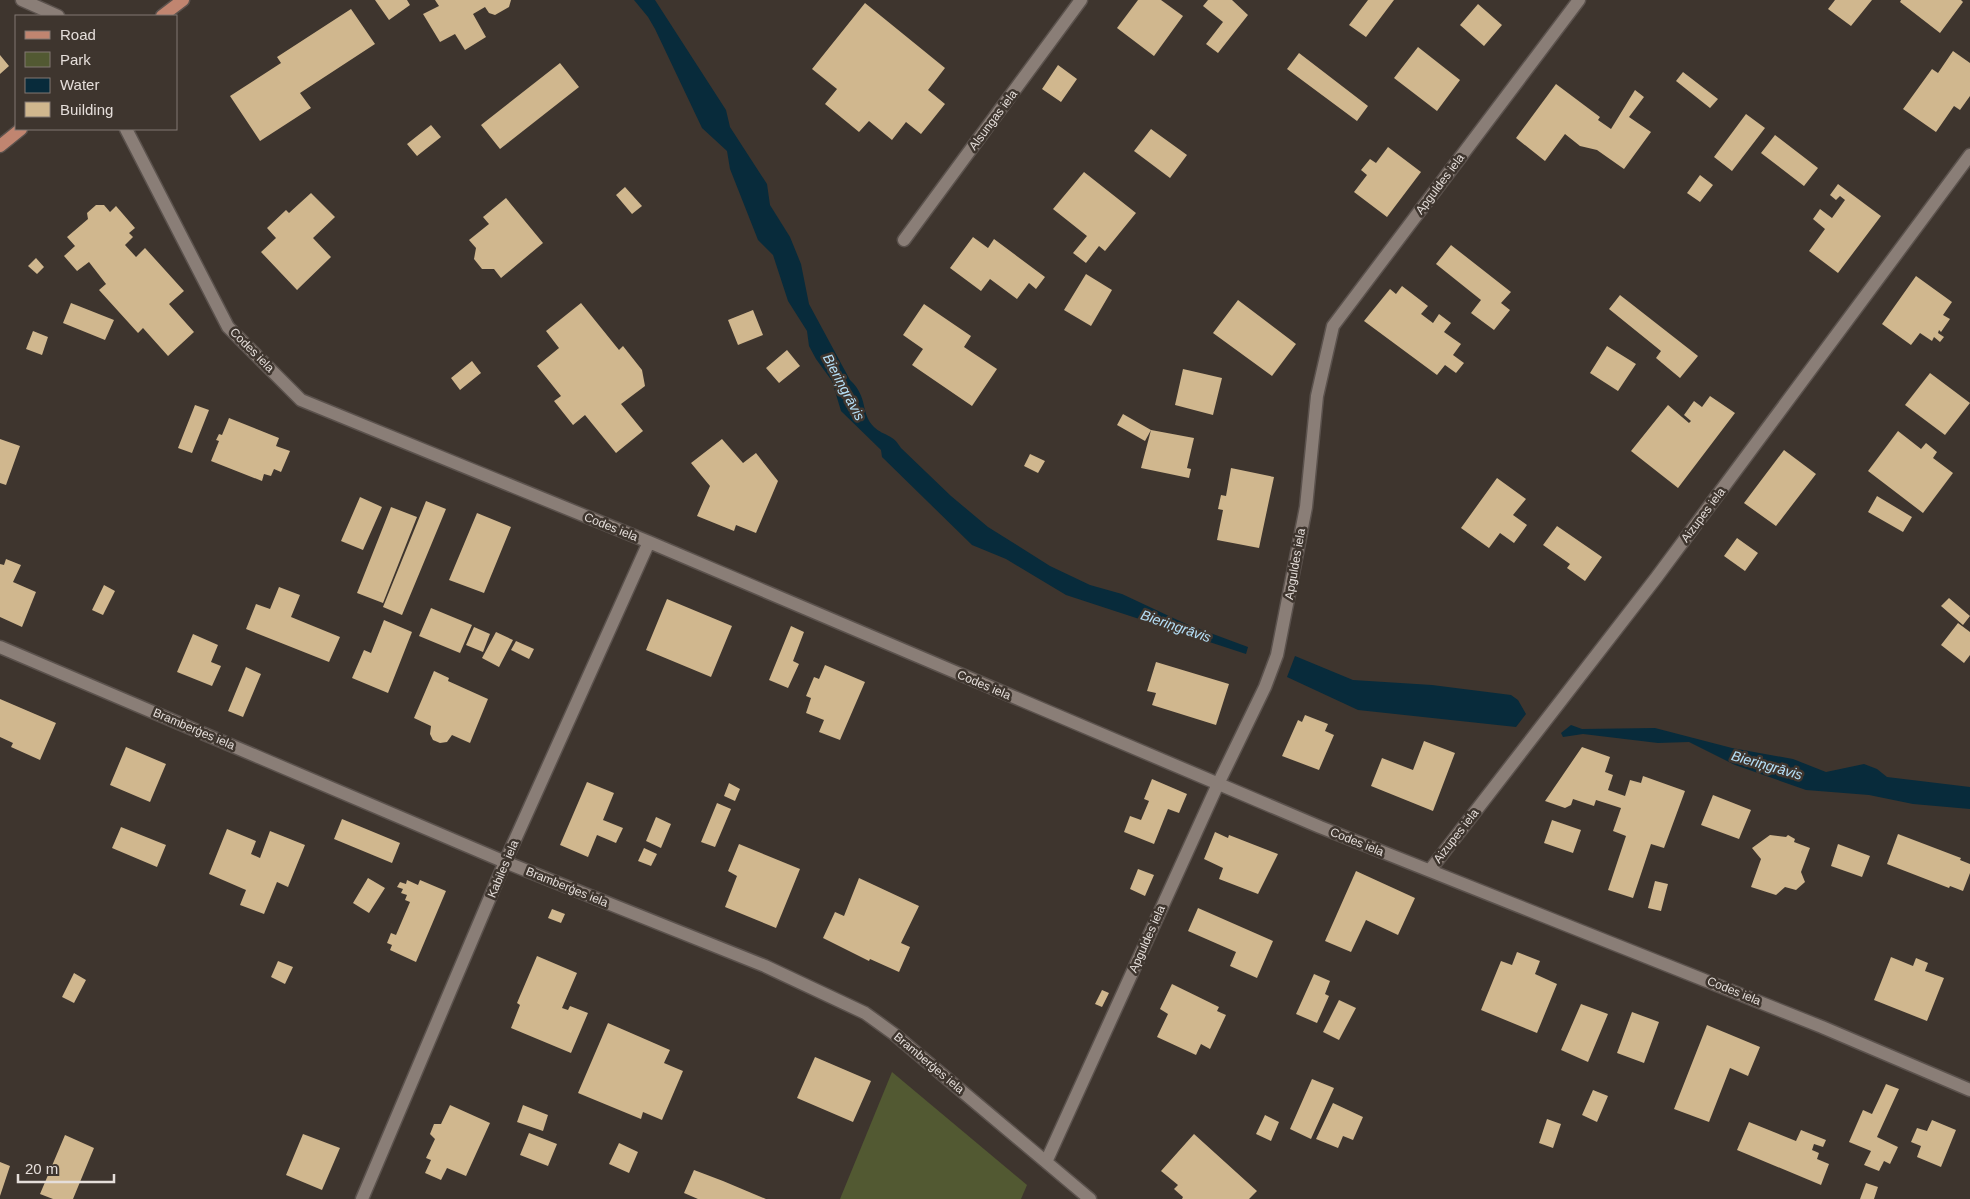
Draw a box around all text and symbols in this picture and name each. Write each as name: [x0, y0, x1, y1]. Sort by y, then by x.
legend: [15, 15, 178, 130]
text: Road: [60, 26, 96, 43]
text: Park: [60, 51, 91, 68]
text: Water: [60, 76, 99, 93]
street label: Alsungas iela: [966, 87, 1020, 153]
text: Building: [60, 101, 113, 118]
street label: Apguldes iela: [1413, 151, 1467, 217]
street label: Codes iela: [227, 325, 277, 375]
water label: Bieriņgrāvis: [820, 351, 868, 423]
street label: Aizupes iela: [1678, 485, 1728, 545]
street label: Codes iela: [582, 510, 640, 544]
street label: Apguldes iela: [1282, 527, 1308, 601]
water label: Bieriņgrāvis: [1139, 607, 1213, 645]
street label: Codes iela: [955, 667, 1013, 703]
street label: Bramberģes iela: [151, 705, 237, 753]
water label: Bieriņgrāvis: [1730, 747, 1804, 783]
street label: Aizupes iela: [1431, 806, 1482, 866]
street label: Codes iela: [1328, 825, 1386, 859]
street label: Kabiles iela: [485, 838, 522, 900]
street label: Bramberģes iela: [524, 864, 610, 910]
street label: Apguldes iela: [1126, 903, 1168, 975]
street label: Codes iela: [1705, 974, 1763, 1008]
street label: Bramberģes iela: [891, 1030, 967, 1097]
scale bar: [18, 1152, 114, 1184]
text: 20 m: [25, 1160, 58, 1177]

